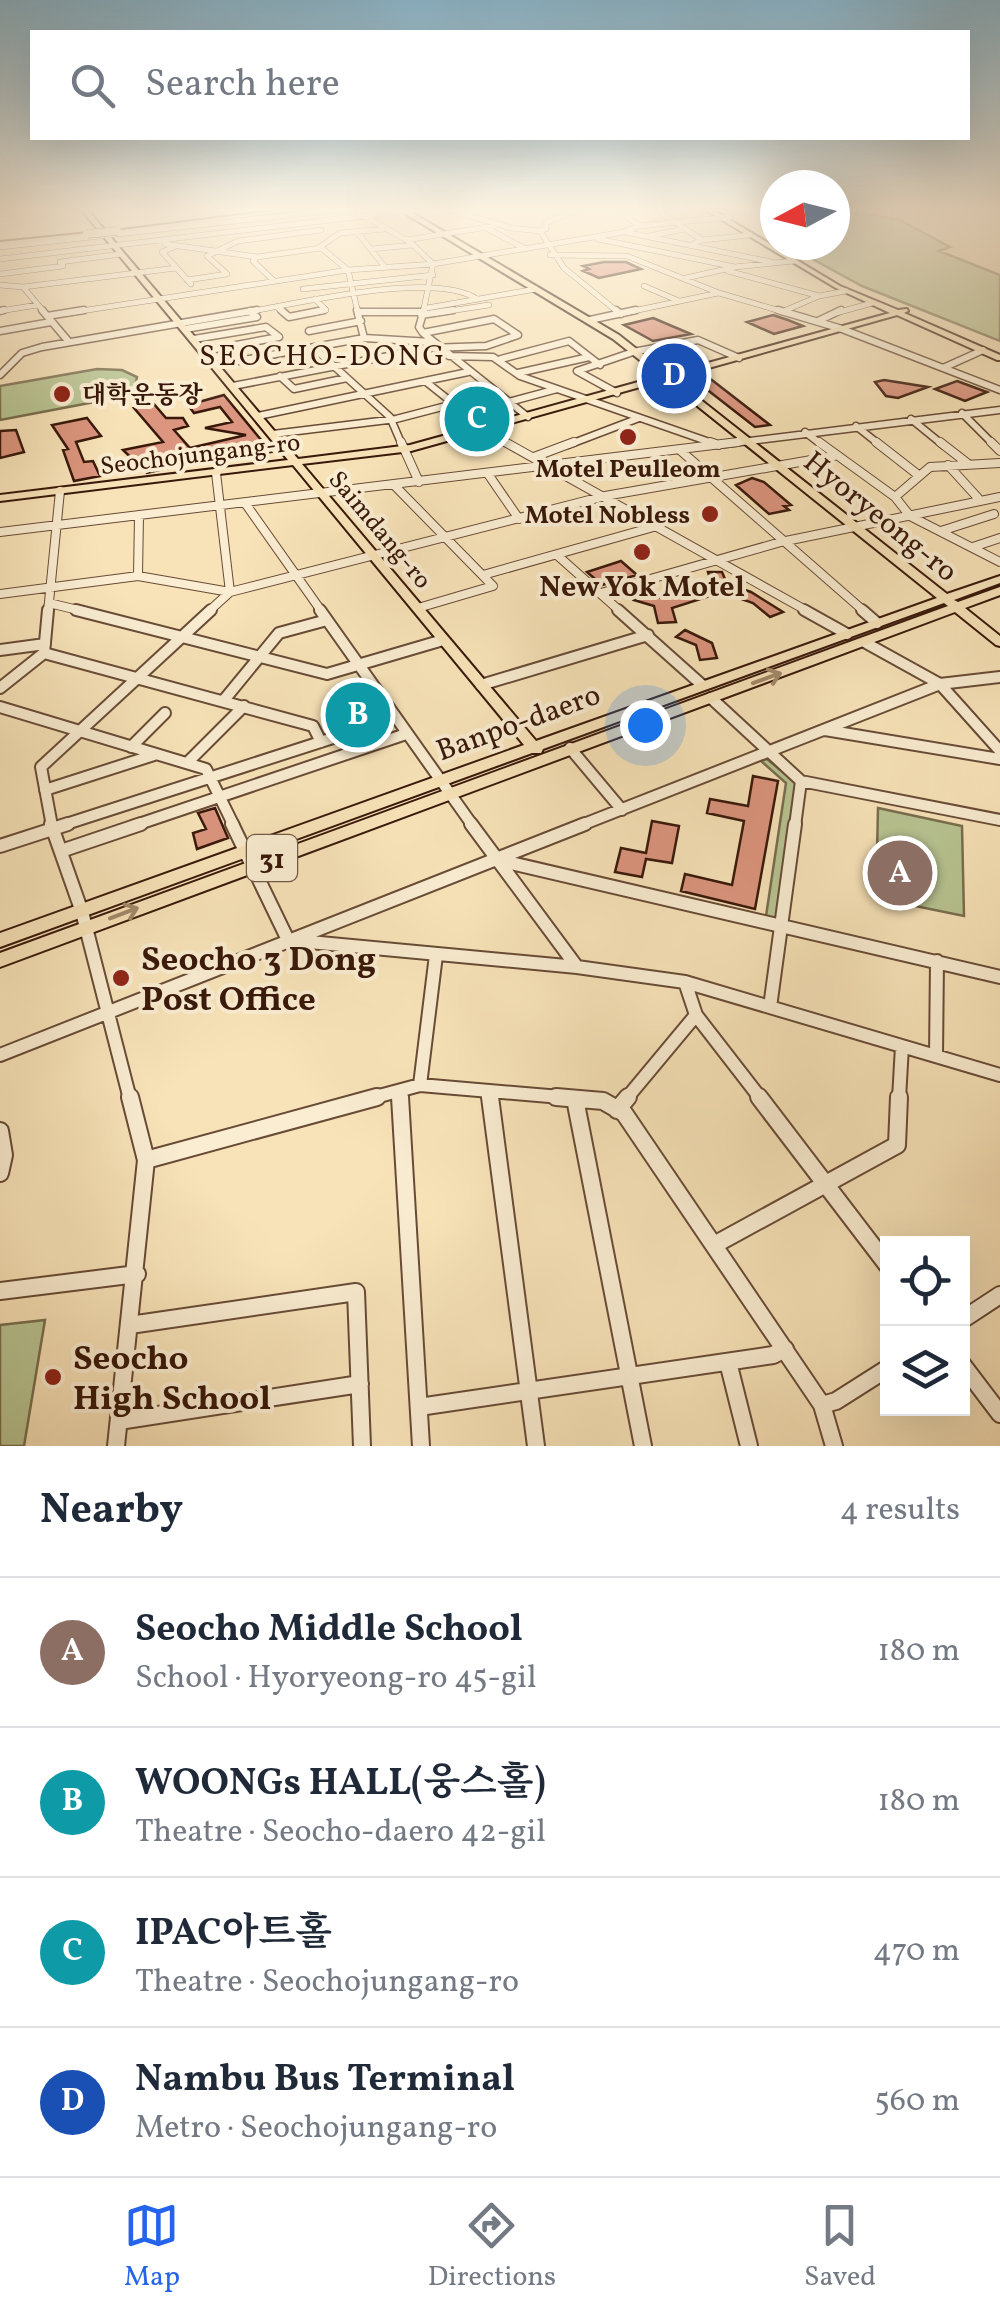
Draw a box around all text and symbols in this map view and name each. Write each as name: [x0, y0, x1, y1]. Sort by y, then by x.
search box: [30, 30, 970, 140]
icon: search: [65, 58, 120, 113]
text: Search here: [145, 59, 340, 112]
north arrow: [760, 170, 850, 260]
district label: SEOCHO-DONG: [199, 336, 447, 378]
pin: D: [642, 338, 706, 414]
place label: 대학운동장: [82, 379, 204, 414]
pin: C: [444, 382, 510, 456]
marker: 대학운동장: [51, 383, 73, 405]
street label: Seochojungang-ro: [98, 426, 302, 485]
marker: Motel Peulleom: [617, 426, 639, 448]
street label: Hyoryeong-ro: [794, 442, 966, 593]
place label: Motel Peulleom: [535, 453, 721, 488]
street label: Saimdang-ro: [319, 464, 439, 597]
place label: Motel Nobless: [525, 499, 690, 534]
marker: Motel Nobless: [699, 503, 721, 525]
marker: New Yok Motel: [631, 541, 653, 563]
place label: New Yok Motel: [539, 567, 745, 609]
one-way arrow: [751, 668, 782, 686]
street label: Banpo-daero: [431, 675, 607, 773]
pin: B: [326, 678, 390, 752]
your location: [620, 700, 671, 751]
road number: 31: [247, 835, 297, 881]
pin: A: [868, 836, 932, 910]
one-way arrow: [109, 903, 139, 921]
place label: Seocho 3 Dong Post Office: [141, 937, 376, 1025]
marker: Seocho 3 Dong Post Office: [110, 967, 132, 989]
map controls: [880, 1236, 970, 1416]
button: locate: [880, 1236, 970, 1326]
button: layers: [880, 1326, 970, 1416]
place label: Seocho High School: [73, 1336, 271, 1424]
marker: Seocho High School: [42, 1366, 64, 1388]
text: Nearby: [40, 1482, 183, 1541]
text: 4 results: [840, 1489, 960, 1533]
text: Seocho Middle School: [135, 1604, 523, 1657]
text: A: [61, 1630, 84, 1674]
text: 180 m: [877, 1630, 960, 1674]
text: School · Hyoryeong-ro 45-gil: [135, 1657, 537, 1701]
text: WOONGs HALL(웅스홀): [135, 1758, 546, 1811]
text: B: [62, 1780, 83, 1824]
text: 180 m: [877, 1780, 960, 1824]
text: Theatre · Seocho-daero 42-gil: [135, 1811, 546, 1855]
text: IPAC아트홀: [135, 1908, 332, 1961]
text: C: [62, 1930, 83, 1974]
text: 470 m: [873, 1930, 960, 1974]
text: Theatre · Seochojungang-ro: [135, 1961, 519, 2005]
text: Nambu Bus Terminal: [135, 2054, 515, 2107]
text: D: [61, 2080, 84, 2124]
text: 560 m: [874, 2080, 960, 2124]
text: Metro · Seochojungang-ro: [135, 2107, 497, 2151]
tab: Map: [124, 2198, 180, 2297]
tab: Directions: [428, 2198, 556, 2297]
tab: Saved: [804, 2198, 876, 2297]

